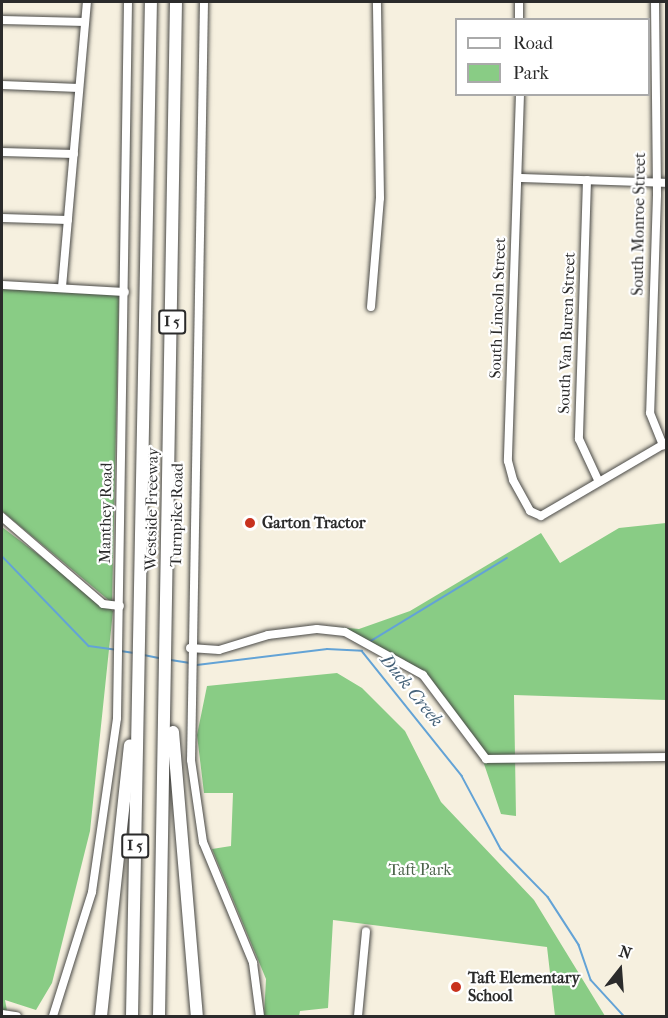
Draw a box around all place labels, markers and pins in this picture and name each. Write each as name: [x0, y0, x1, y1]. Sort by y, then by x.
place label: Garton Tractor: [262, 513, 366, 533]
marker: Garton Tractor: [243, 516, 257, 530]
place label: Taft Elementary School: [468, 968, 580, 1006]
marker: Taft Elementary School: [449, 980, 463, 994]

